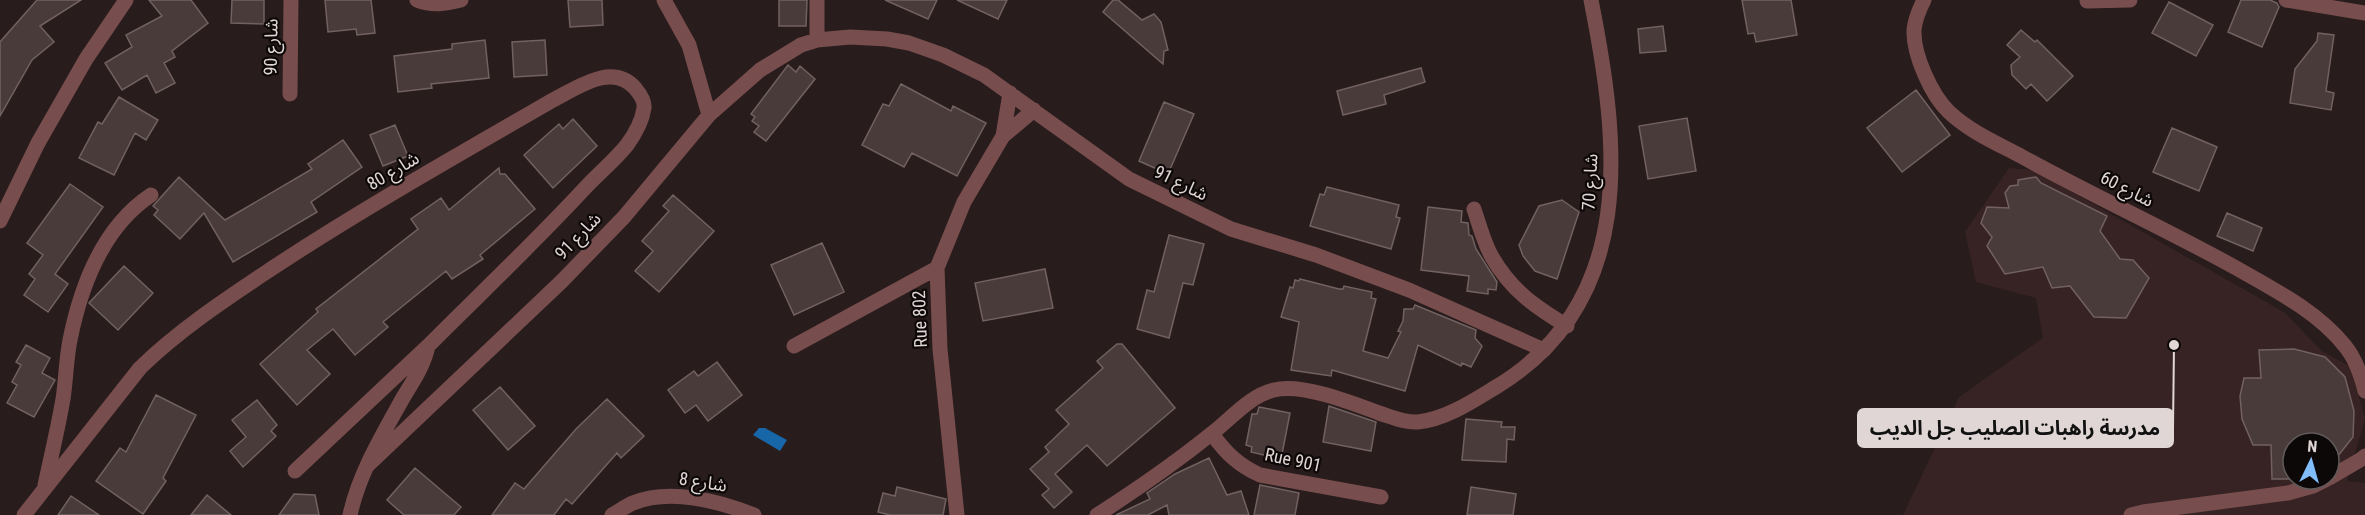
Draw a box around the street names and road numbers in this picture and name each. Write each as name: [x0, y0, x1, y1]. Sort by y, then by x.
street label: شارع 90: [260, 18, 285, 76]
street label: شارع 80: [363, 147, 425, 198]
street label: شارع 70: [1578, 153, 1605, 211]
street label: شارع 91: [1149, 161, 1211, 208]
street label: شارع 60: [2095, 166, 2157, 214]
street label: شارع 91: [550, 208, 608, 266]
street label: Rue 802: [908, 290, 931, 348]
street label: Rue 901: [1263, 443, 1323, 476]
street label: شارع 8: [677, 467, 728, 500]

